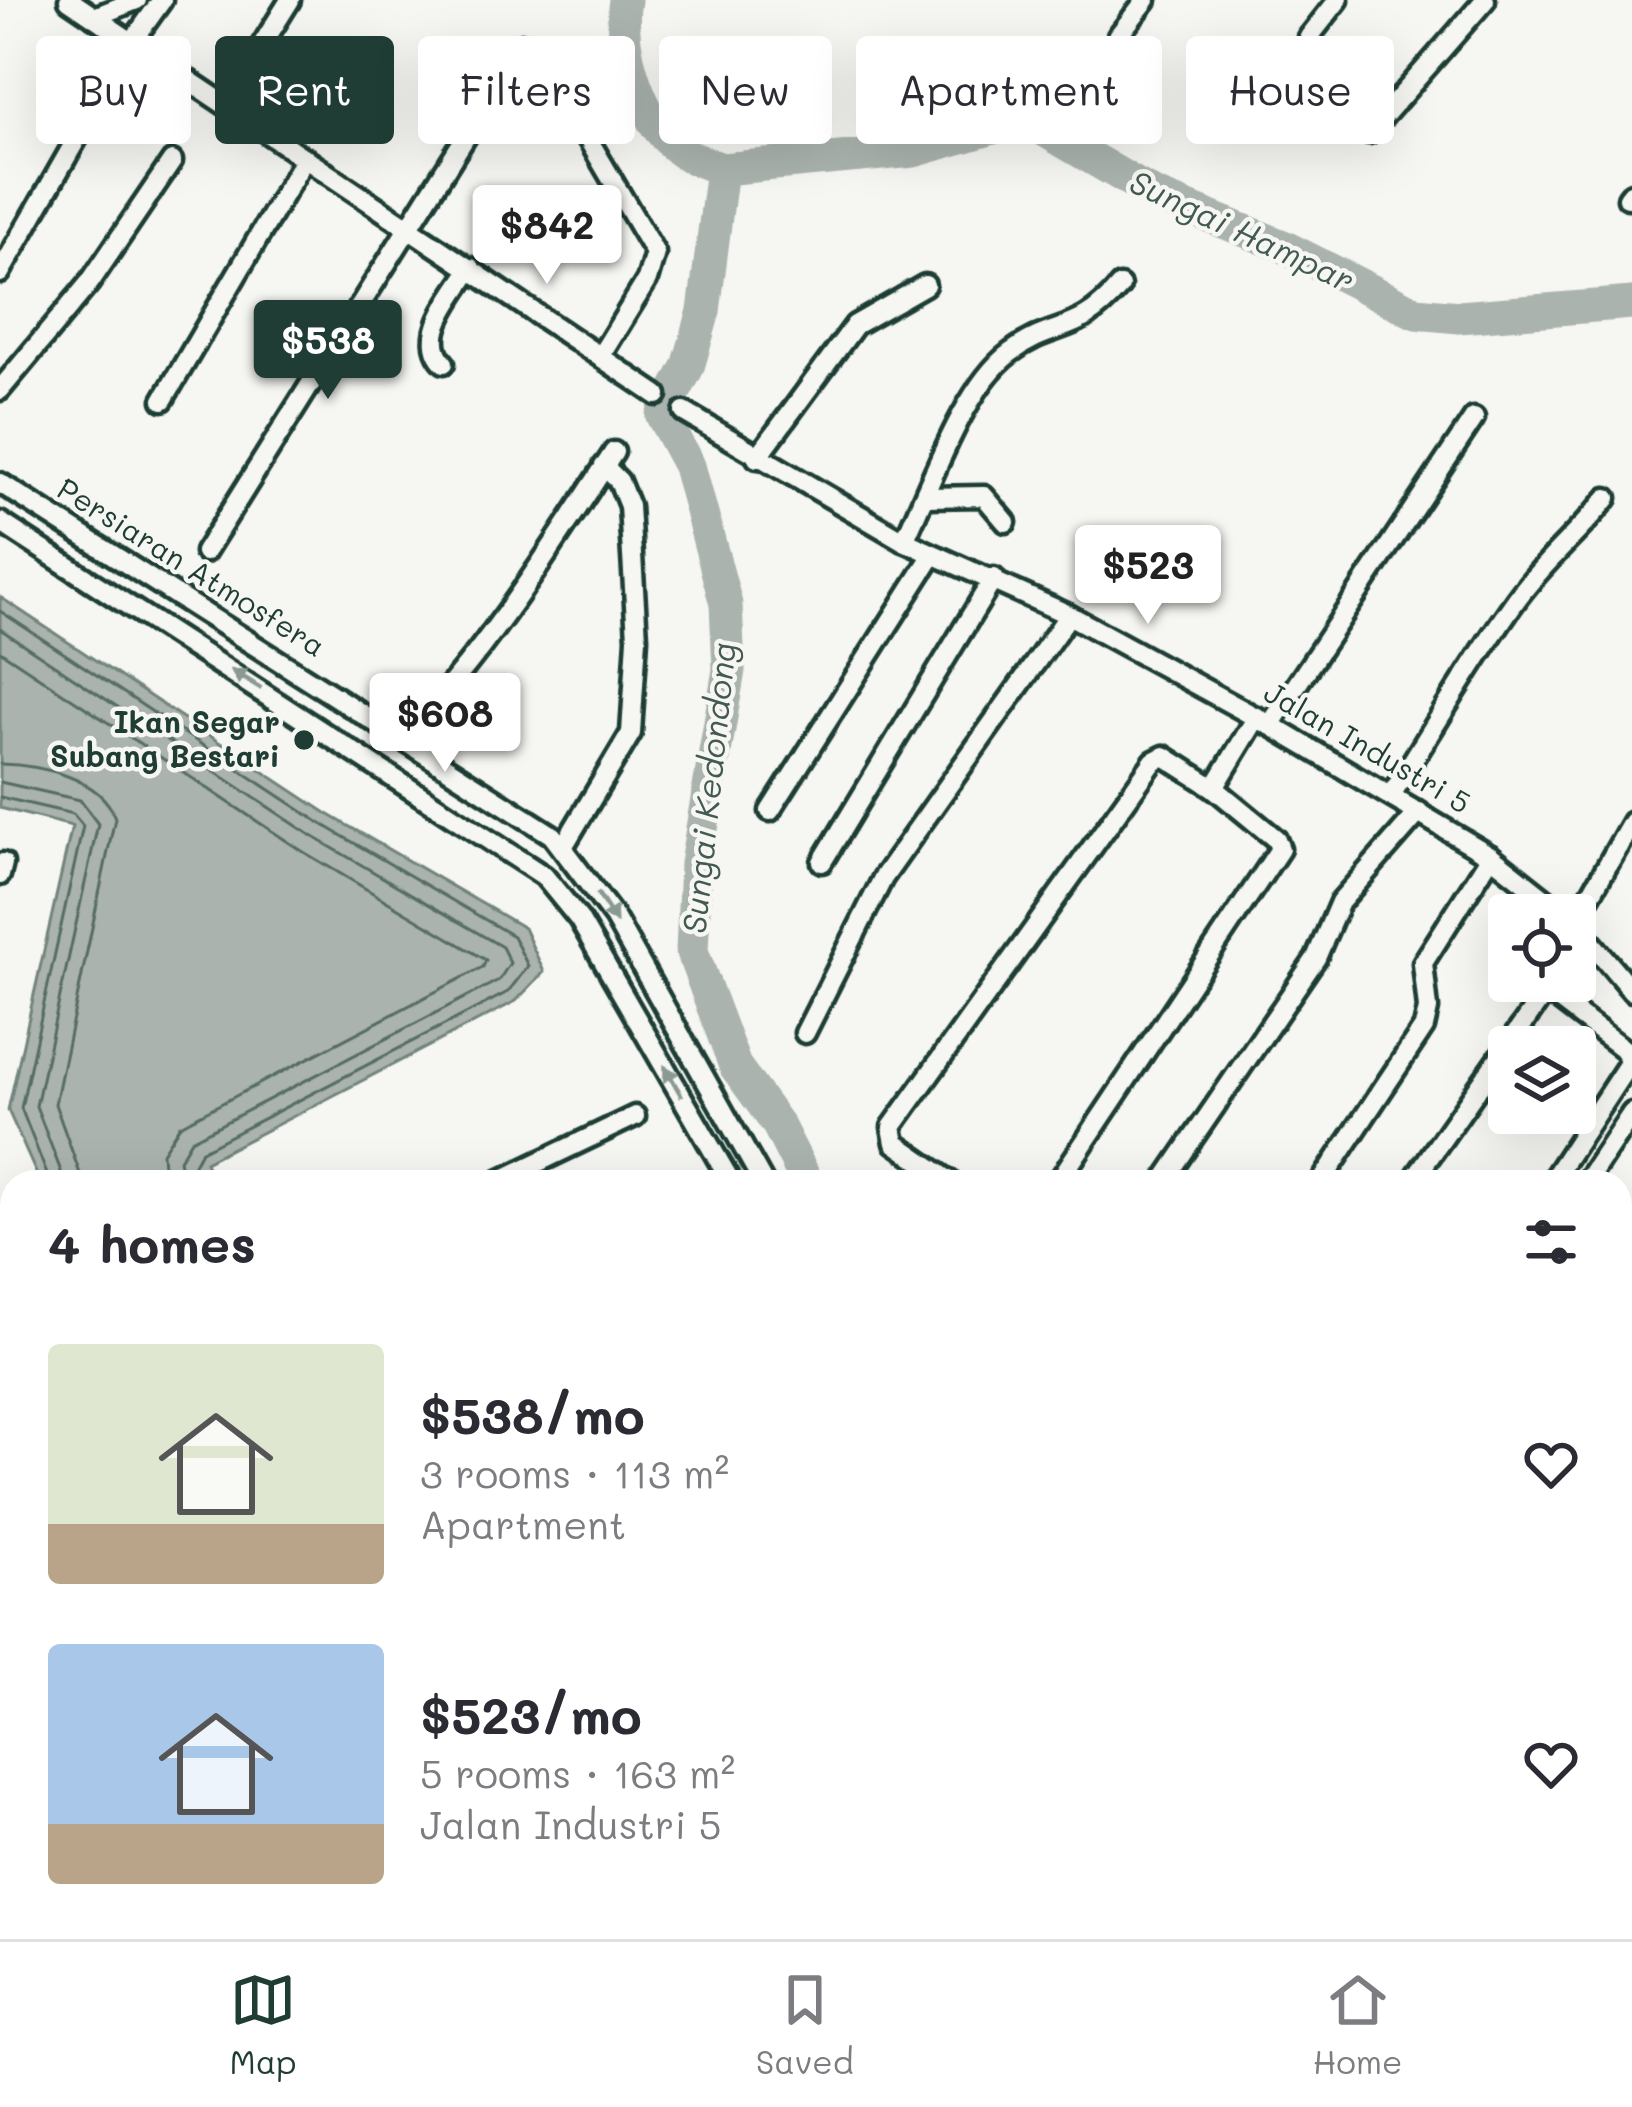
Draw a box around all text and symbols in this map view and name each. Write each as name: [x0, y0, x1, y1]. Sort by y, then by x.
chip: Buy: [36, 36, 191, 144]
chip: Rent: [215, 36, 394, 144]
chip: Filters: [418, 36, 635, 144]
chip: New: [659, 36, 832, 144]
chip: Apartment: [856, 36, 1162, 144]
chip: House: [1186, 36, 1394, 144]
water label: Sungai Hampar: [1123, 159, 1362, 301]
pin: $842: [476, 185, 618, 287]
text: $842: [500, 198, 594, 249]
pin: $538: [257, 300, 399, 402]
text: $538: [281, 313, 375, 364]
street label: Persiaran Atmosfera: [51, 468, 334, 665]
pin: $523: [1077, 525, 1219, 627]
text: $523: [1102, 538, 1194, 589]
water label: Sungai Kedondong: [671, 640, 744, 936]
one-way arrow: [229, 669, 263, 690]
street label: Jalan Industri 5: [1258, 671, 1478, 822]
pin: $608: [374, 673, 516, 775]
text: $608: [397, 686, 493, 737]
place label: Ikan Segar Subang Bestari: [50, 701, 280, 775]
marker: Ikan Segar Subang Bestari: [291, 727, 317, 753]
one-way arrow: [596, 892, 618, 925]
map controls: [1488, 894, 1596, 1134]
button: locate: [1488, 894, 1596, 1002]
button: layers: [1488, 1026, 1596, 1134]
one-way arrow: [663, 1064, 684, 1097]
text: 4 homes: [48, 1209, 256, 1276]
icon: filters: [1518, 1209, 1584, 1275]
text: $538/mo: [420, 1380, 645, 1447]
icon: home: [144, 1392, 288, 1536]
icon: heart: [1518, 1431, 1584, 1497]
text: 3 rooms · 113 m²: [420, 1447, 729, 1498]
text: Apartment: [420, 1498, 626, 1549]
text: $523/mo: [420, 1680, 642, 1747]
icon: home: [144, 1692, 288, 1836]
icon: heart: [1518, 1731, 1584, 1797]
text: 5 rooms · 163 m²: [420, 1747, 735, 1798]
text: Jalan Industri 5: [420, 1798, 721, 1849]
tab: Map: [229, 1967, 297, 2082]
tab: Saved: [756, 1967, 854, 2082]
tab: Home: [1313, 1967, 1402, 2082]

